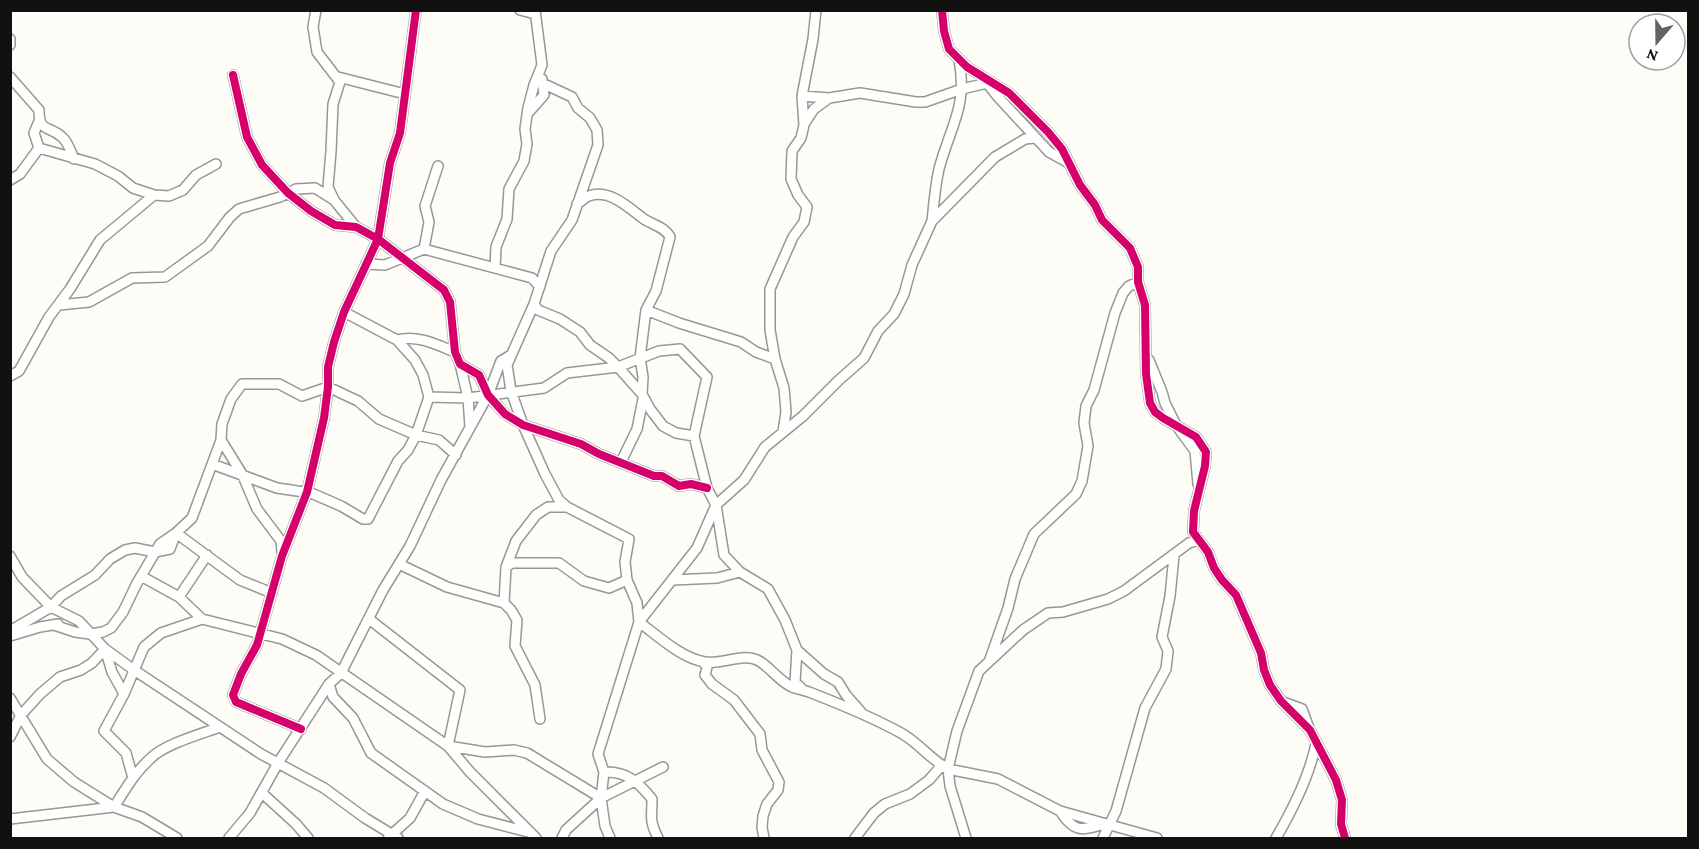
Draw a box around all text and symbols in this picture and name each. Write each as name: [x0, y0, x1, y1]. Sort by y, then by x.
north arrow: [1627, 12, 1687, 72]
text: N: [1644, 46, 1660, 65]

